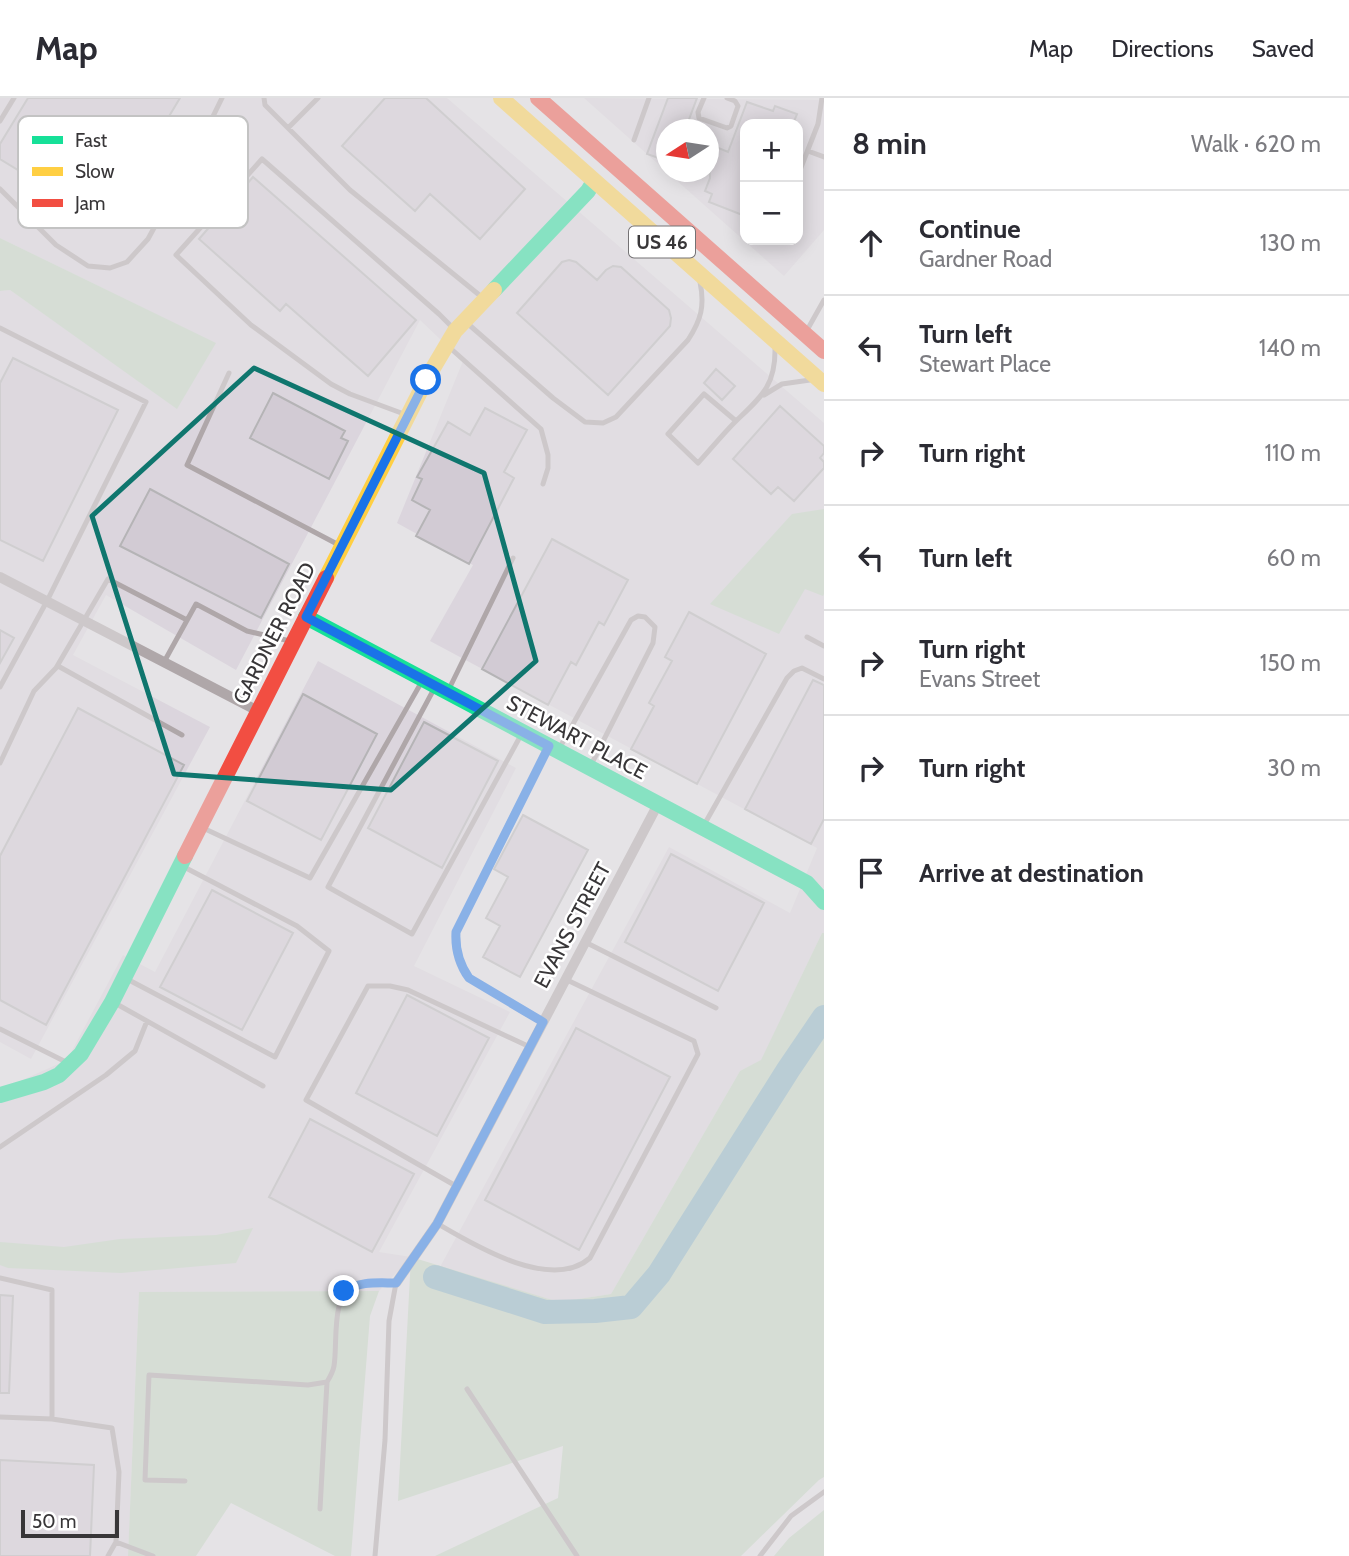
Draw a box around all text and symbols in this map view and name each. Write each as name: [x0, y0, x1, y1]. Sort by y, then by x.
text: Map: [35, 28, 98, 68]
text: Map: [1029, 34, 1073, 63]
text: Directions: [1111, 34, 1214, 63]
text: Saved: [1252, 34, 1314, 63]
legend: [18, 116, 248, 228]
north arrow: [656, 119, 719, 182]
map controls: [740, 119, 803, 245]
button: +: [740, 119, 803, 182]
text: 8 min: [852, 125, 927, 162]
text: Fast: [75, 129, 108, 152]
text: Walk · 620 m: [1191, 130, 1321, 158]
text: Slow: [75, 160, 115, 183]
button: −: [740, 182, 803, 245]
text: Jam: [74, 192, 105, 215]
text: Continue: [919, 213, 1021, 245]
icon: ahead: [852, 224, 890, 262]
road number: US 46: [629, 226, 695, 258]
text: 130 m: [1260, 229, 1321, 257]
text: Gardner Road: [919, 245, 1052, 273]
text: Turn left: [919, 318, 1012, 350]
icon: left: [852, 329, 890, 367]
text: 140 m: [1259, 334, 1321, 362]
text: Stewart Place: [919, 350, 1051, 378]
route start: [410, 364, 441, 395]
icon: right: [852, 434, 890, 472]
text: Turn right: [919, 437, 1025, 469]
text: 110 m: [1265, 439, 1321, 467]
icon: left: [852, 539, 890, 577]
text: Turn left: [919, 542, 1012, 574]
text: 60 m: [1267, 544, 1321, 572]
street label: GARDNER ROAD: [228, 558, 320, 708]
text: Turn right: [919, 633, 1025, 665]
icon: right: [852, 644, 890, 682]
text: 150 m: [1260, 649, 1321, 677]
text: Evans Street: [919, 665, 1040, 693]
street label: STEWART PLACE: [503, 690, 651, 784]
icon: right: [852, 749, 890, 787]
text: Turn right: [919, 752, 1025, 784]
text: 30 m: [1267, 754, 1321, 782]
icon: arrive: [852, 854, 890, 892]
text: Arrive at destination: [919, 857, 1144, 889]
street label: EVANS STREET: [528, 858, 616, 992]
route end: [328, 1275, 359, 1306]
scale bar: [21, 1507, 119, 1539]
text: 50 m: [32, 1510, 76, 1533]

